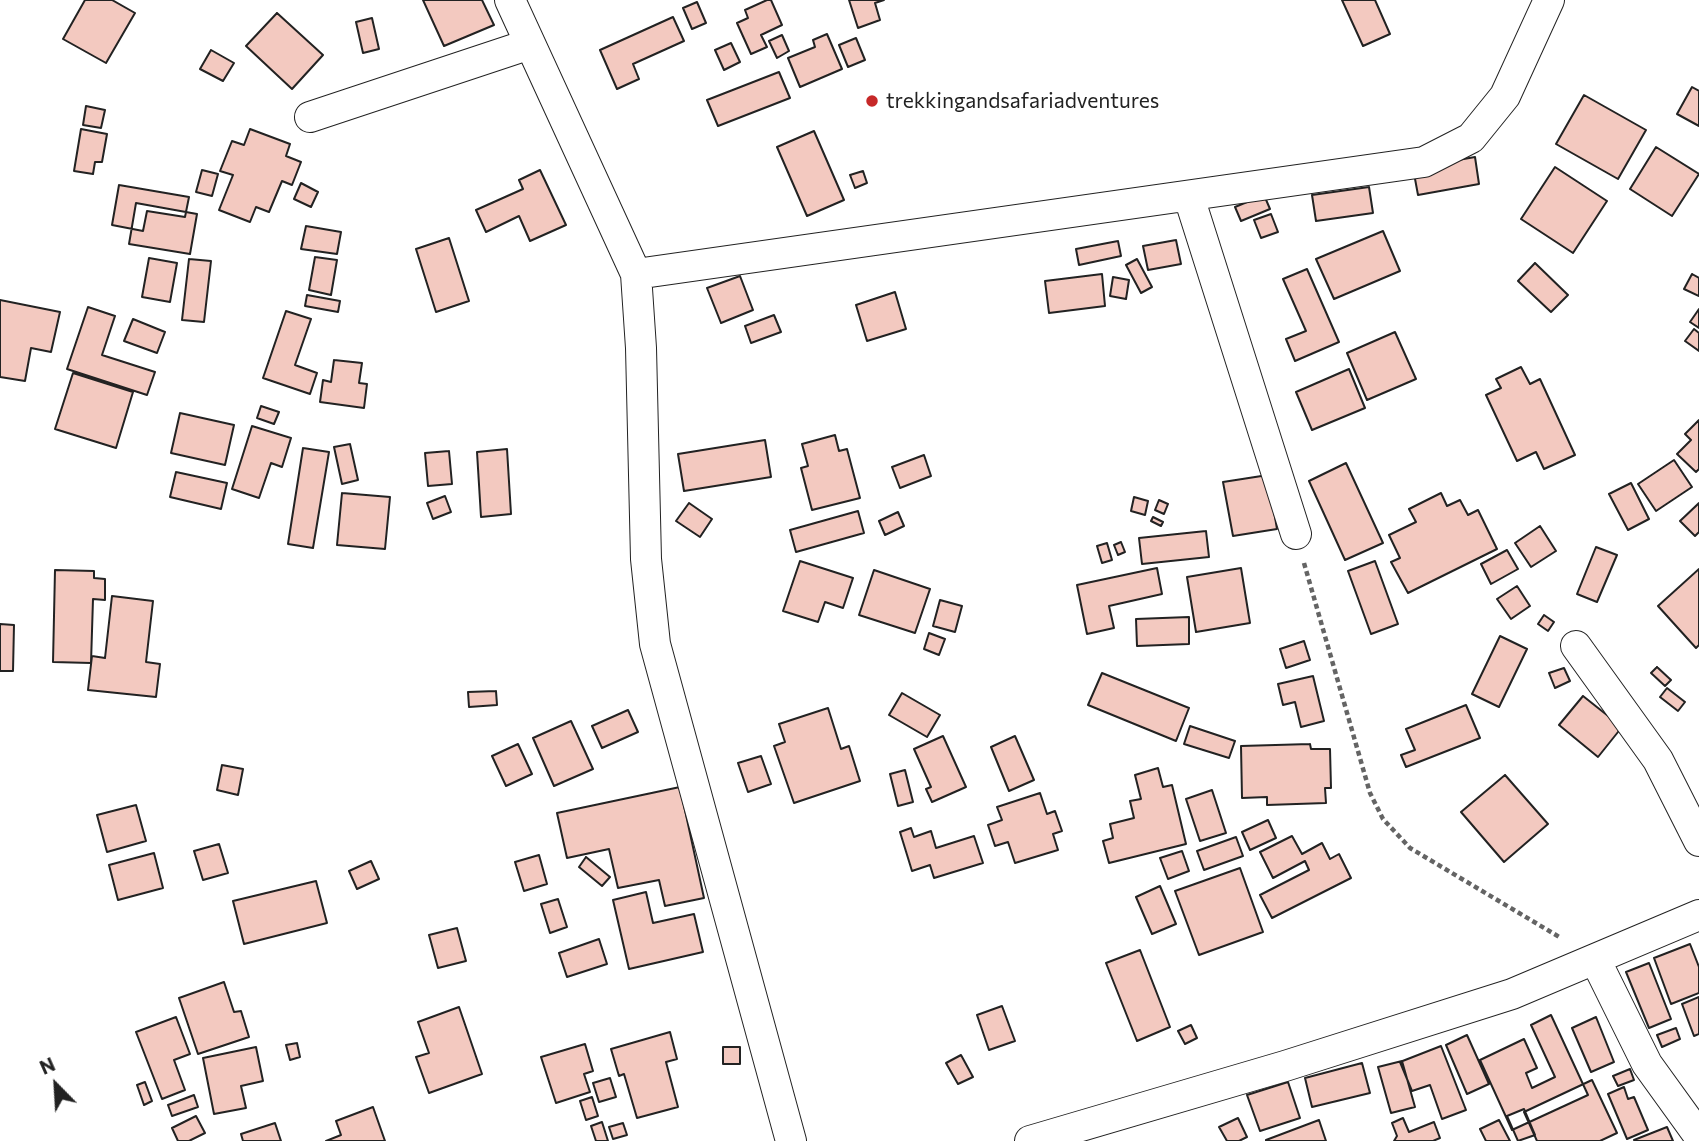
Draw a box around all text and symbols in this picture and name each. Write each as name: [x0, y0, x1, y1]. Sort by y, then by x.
place label: trekkingandsafariadventures: [886, 88, 1159, 114]
marker: trekkingandsafariadventures: [864, 93, 880, 109]
north arrow: [21, 1050, 91, 1120]
text: N: [36, 1052, 58, 1079]

